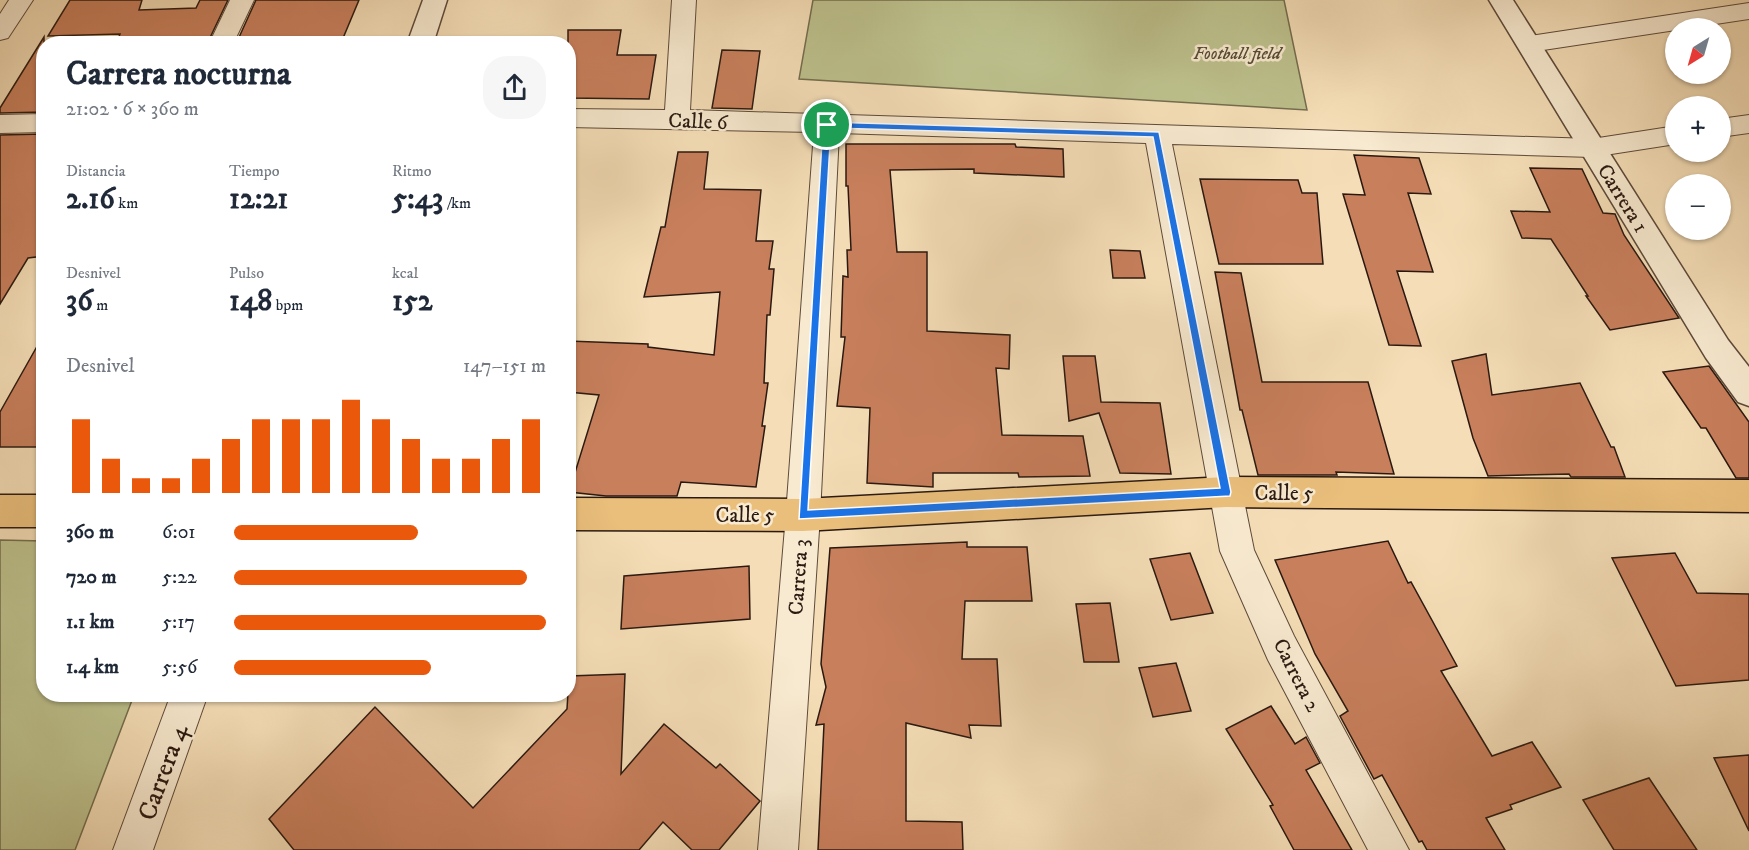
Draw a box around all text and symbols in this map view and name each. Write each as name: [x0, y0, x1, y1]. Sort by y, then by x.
north arrow: [1665, 18, 1731, 84]
map controls: [1665, 18, 1731, 240]
park label: Football field: [1193, 43, 1283, 65]
text: Carrera nocturna: [66, 54, 291, 95]
button: share: [483, 56, 546, 119]
button: +: [1665, 96, 1731, 162]
text: 21:02 · 6 × 360 m: [66, 97, 199, 122]
pin: [801, 99, 852, 150]
street label: Calle 6: [668, 108, 729, 136]
icon: arrive: [810, 108, 843, 141]
street label: Carrera 1: [1591, 159, 1653, 238]
text: Distancia: [66, 161, 125, 181]
text: Tiempo: [229, 161, 280, 181]
text: Ritmo: [392, 161, 432, 181]
button: −: [1665, 174, 1731, 240]
text: 2.16: [66, 181, 115, 218]
text: 12:21: [229, 181, 288, 218]
text: 5:43: [392, 181, 443, 218]
text: km: [115, 193, 138, 213]
text: /km: [443, 193, 471, 213]
text: Desnivel: [66, 263, 121, 283]
text: Pulso: [229, 263, 264, 283]
text: kcal: [392, 263, 418, 283]
text: 36: [66, 283, 93, 320]
text: 148: [229, 283, 272, 320]
text: 152: [392, 283, 432, 320]
text: m: [93, 295, 108, 315]
text: bpm: [272, 295, 303, 315]
text: Desnivel: [66, 354, 135, 379]
text: 147–151 m: [463, 354, 546, 379]
street label: Calle 5: [1254, 481, 1314, 507]
street label: Calle 5: [715, 503, 775, 529]
text: 360 m: [66, 520, 114, 545]
text: 6:01: [162, 520, 196, 545]
street label: Carrera 3: [783, 538, 815, 616]
text: 720 m: [66, 565, 116, 590]
text: 5:22: [162, 565, 197, 590]
text: 1.1 km: [66, 610, 115, 635]
text: 5:17: [162, 610, 195, 635]
street label: Carrera 2: [1267, 634, 1326, 717]
text: 1.4 km: [66, 655, 119, 680]
text: 5:56: [162, 655, 198, 680]
street label: Carrera 4: [131, 719, 196, 825]

